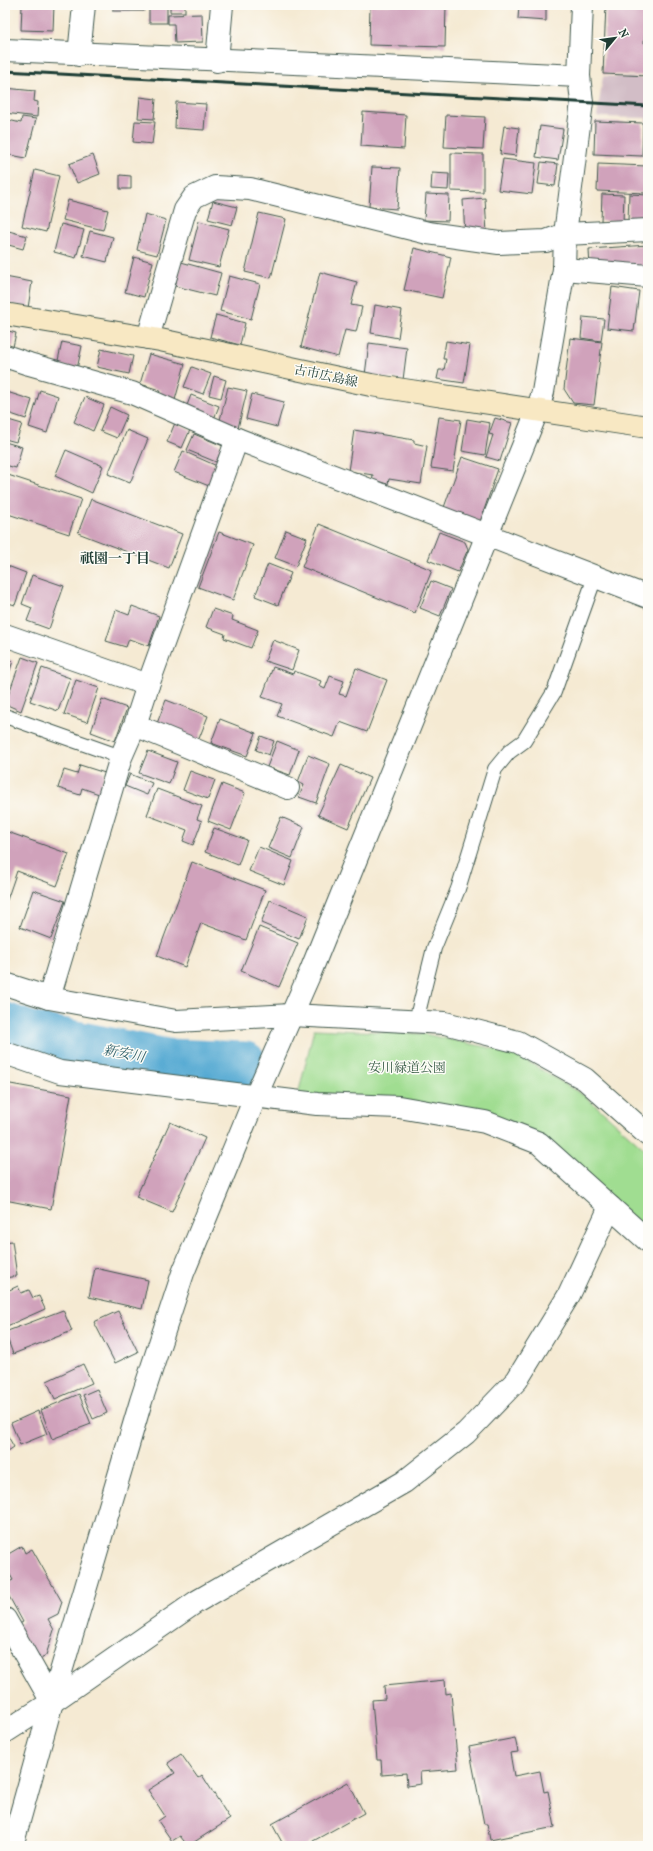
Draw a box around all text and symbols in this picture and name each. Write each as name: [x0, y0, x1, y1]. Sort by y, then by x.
north arrow: [595, 18, 635, 58]
text: N: [616, 27, 631, 41]
street label: 古市広島線: [293, 361, 359, 390]
district label: 祇園一丁目: [80, 550, 150, 567]
water label: 新安川: [102, 1041, 148, 1066]
park label: 安川緑道公園: [368, 1060, 446, 1075]

